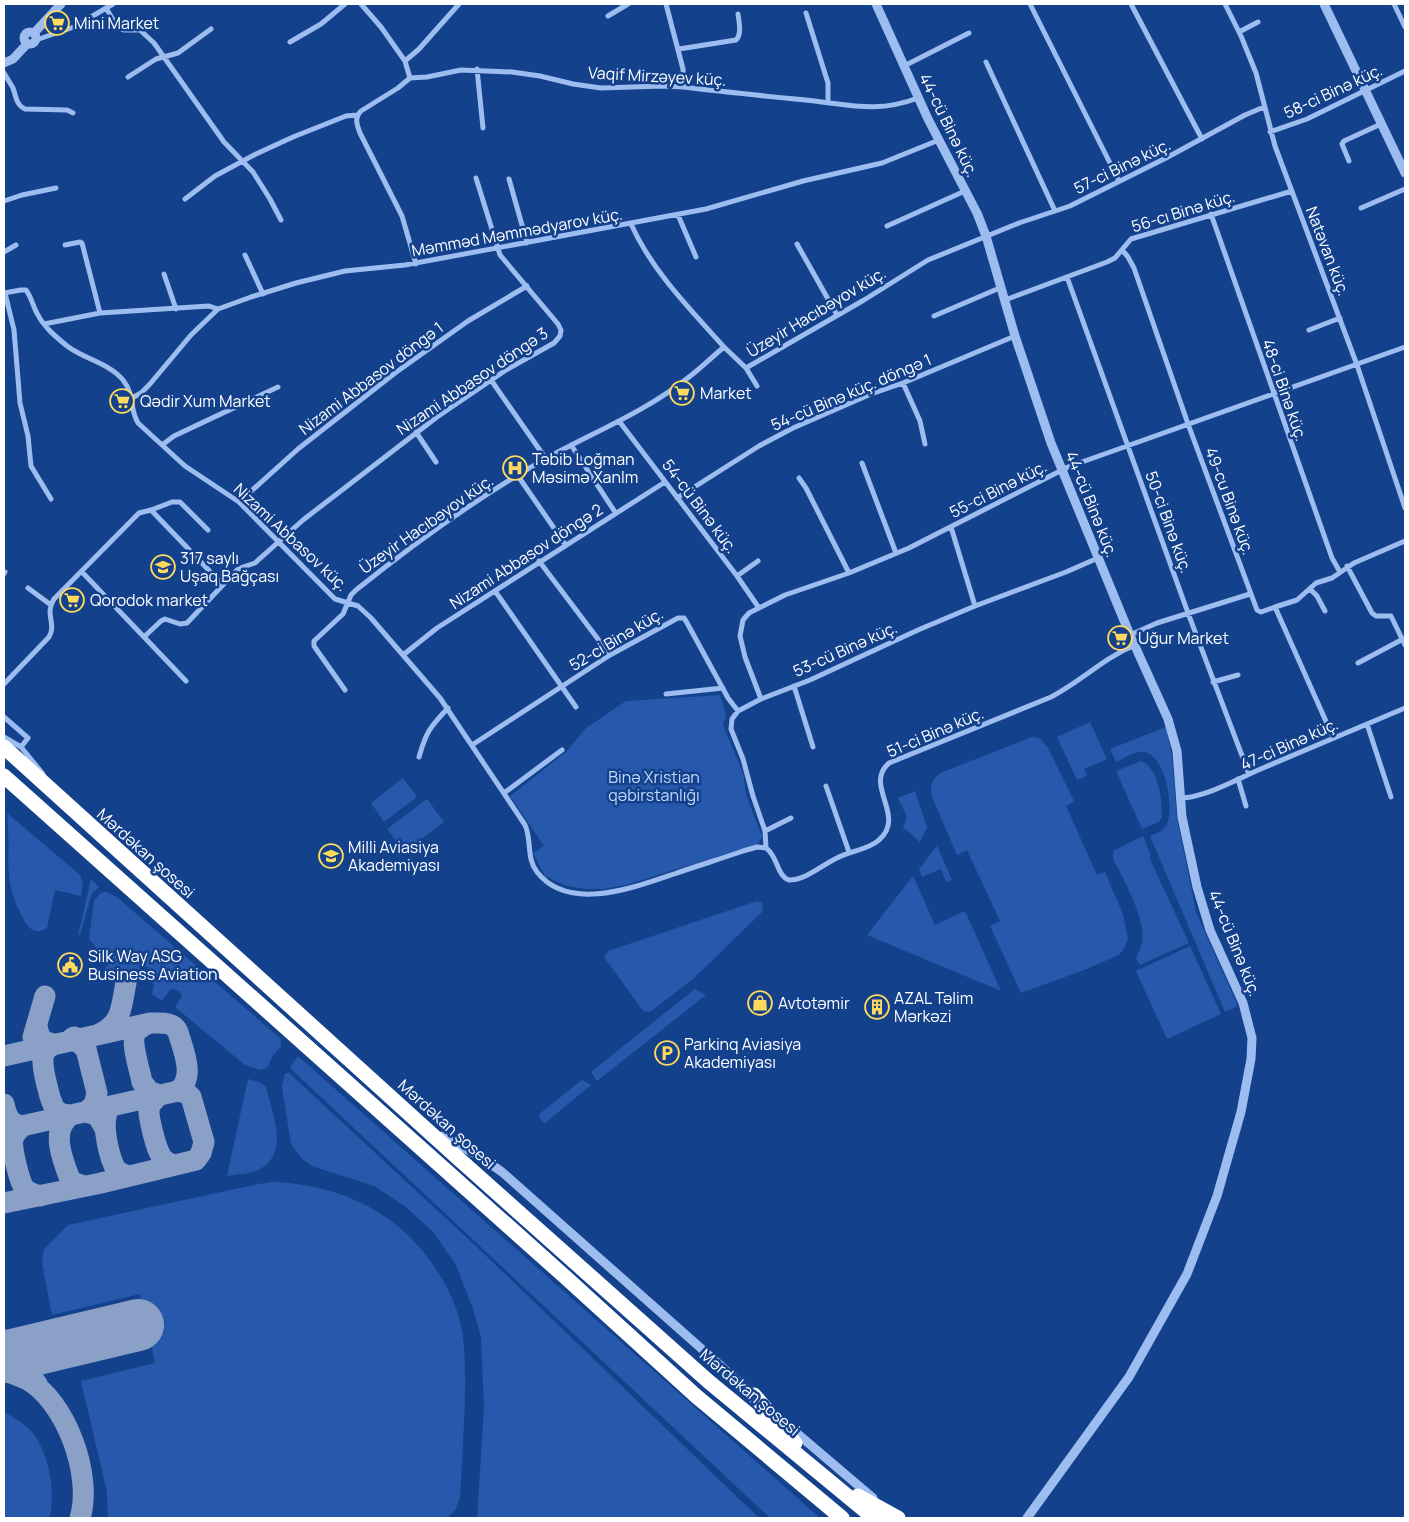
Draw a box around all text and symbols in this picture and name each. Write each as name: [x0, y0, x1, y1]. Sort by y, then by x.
supermarket icon: Mini Market: [44, 10, 70, 36]
place label: Mini Market: [74, 12, 159, 34]
street label: 58-ci Binə küç.: [1280, 59, 1386, 123]
street label: Vaqif Mirzəyev küç.: [587, 61, 727, 91]
street label: 44-cü Binə küç.: [914, 69, 984, 181]
street label: 57-ci Binə küç.: [1070, 133, 1174, 199]
street label: 56-cı Binə küç.: [1129, 185, 1237, 237]
street label: Məmməd Məmmədyarov küç.: [410, 203, 624, 261]
street label: Natəvan küç.: [1301, 203, 1355, 299]
street label: Üzeyir Hacıbəyov küç.: [742, 262, 890, 362]
street label: Nizami Abbasov döngə 1: [294, 316, 448, 440]
street label: Nizami Abbasov döngə 3: [392, 322, 552, 440]
street label: 48-ci Binə küç.: [1257, 336, 1313, 444]
street label: 54-cü Binə küç. döngə 1: [767, 348, 935, 436]
supermarket icon: Market: [669, 380, 695, 406]
place label: Market: [700, 382, 752, 404]
supermarket icon: Qədir Xum Market: [109, 388, 135, 414]
place label: Qədir Xum Market: [140, 390, 271, 412]
street label: 49-cu Binə küç.: [1200, 444, 1260, 558]
place label: Təbib Loğman Məsimə Xanlm: [532, 448, 638, 488]
street label: 44-cü Binə küç.: [1061, 448, 1123, 560]
street label: 54-cü Binə küç.: [657, 454, 743, 558]
hospital icon: Təbib Loğman Məsimə Xanlm: [502, 455, 528, 481]
street label: 55-ci Binə küç.: [946, 455, 1050, 523]
street label: 50-ci Binə küç.: [1140, 468, 1198, 576]
street label: Üzeyir Hacıbəyov küç.: [355, 469, 497, 579]
street label: Nizami Abbasov küç.: [229, 478, 353, 596]
street label: Nizami Abbasov döngə 2: [445, 498, 607, 614]
place label: 317 saylı Uşaq Bağçası: [180, 547, 279, 587]
school or university icon: 317 saylı Uşaq Bağçası: [150, 554, 176, 580]
supermarket icon: Qorodok market: [59, 587, 85, 613]
place label: Qorodok market: [90, 589, 208, 611]
street label: 52-ci Binə küç.: [565, 602, 667, 676]
street label: 53-cü Binə küç.: [789, 616, 901, 682]
supermarket icon: Uğur Market: [1107, 625, 1133, 651]
place label: Uğur Market: [1138, 627, 1229, 649]
street label: 51-ci Binə küç.: [883, 702, 987, 762]
street label: 47-ci Binə küç.: [1237, 713, 1341, 775]
park label: Binə Xristian qəbirstanlığı: [608, 766, 700, 806]
street label: Mərdəkan şosesi: [92, 803, 200, 903]
place label: Milli Aviasiya Akademiyası: [348, 836, 440, 876]
school or university icon: Milli Aviasiya Akademiyası: [318, 843, 344, 869]
street label: 44-cü Binə küç.: [1204, 887, 1266, 999]
place label: Silk Way ASG Business Aviation: [88, 945, 218, 985]
public building icon: Silk Way ASG Business Aviation: [57, 952, 83, 978]
place label: AZAL Təlim Mərkəzi: [894, 987, 973, 1027]
shop icon: Avtotəmir: [747, 990, 773, 1016]
place label: Avtotəmir: [778, 992, 850, 1014]
building icon: AZAL Təlim Mərkəzi: [864, 994, 890, 1020]
place label: Parkinq Aviasiya Akademiyası: [684, 1033, 801, 1073]
parking icon: Parkinq Aviasiya Akademiyası: [654, 1040, 680, 1066]
street label: Mərdəkan şosesi: [393, 1074, 501, 1174]
street label: Mərdəkan şosesi: [695, 1344, 805, 1440]

